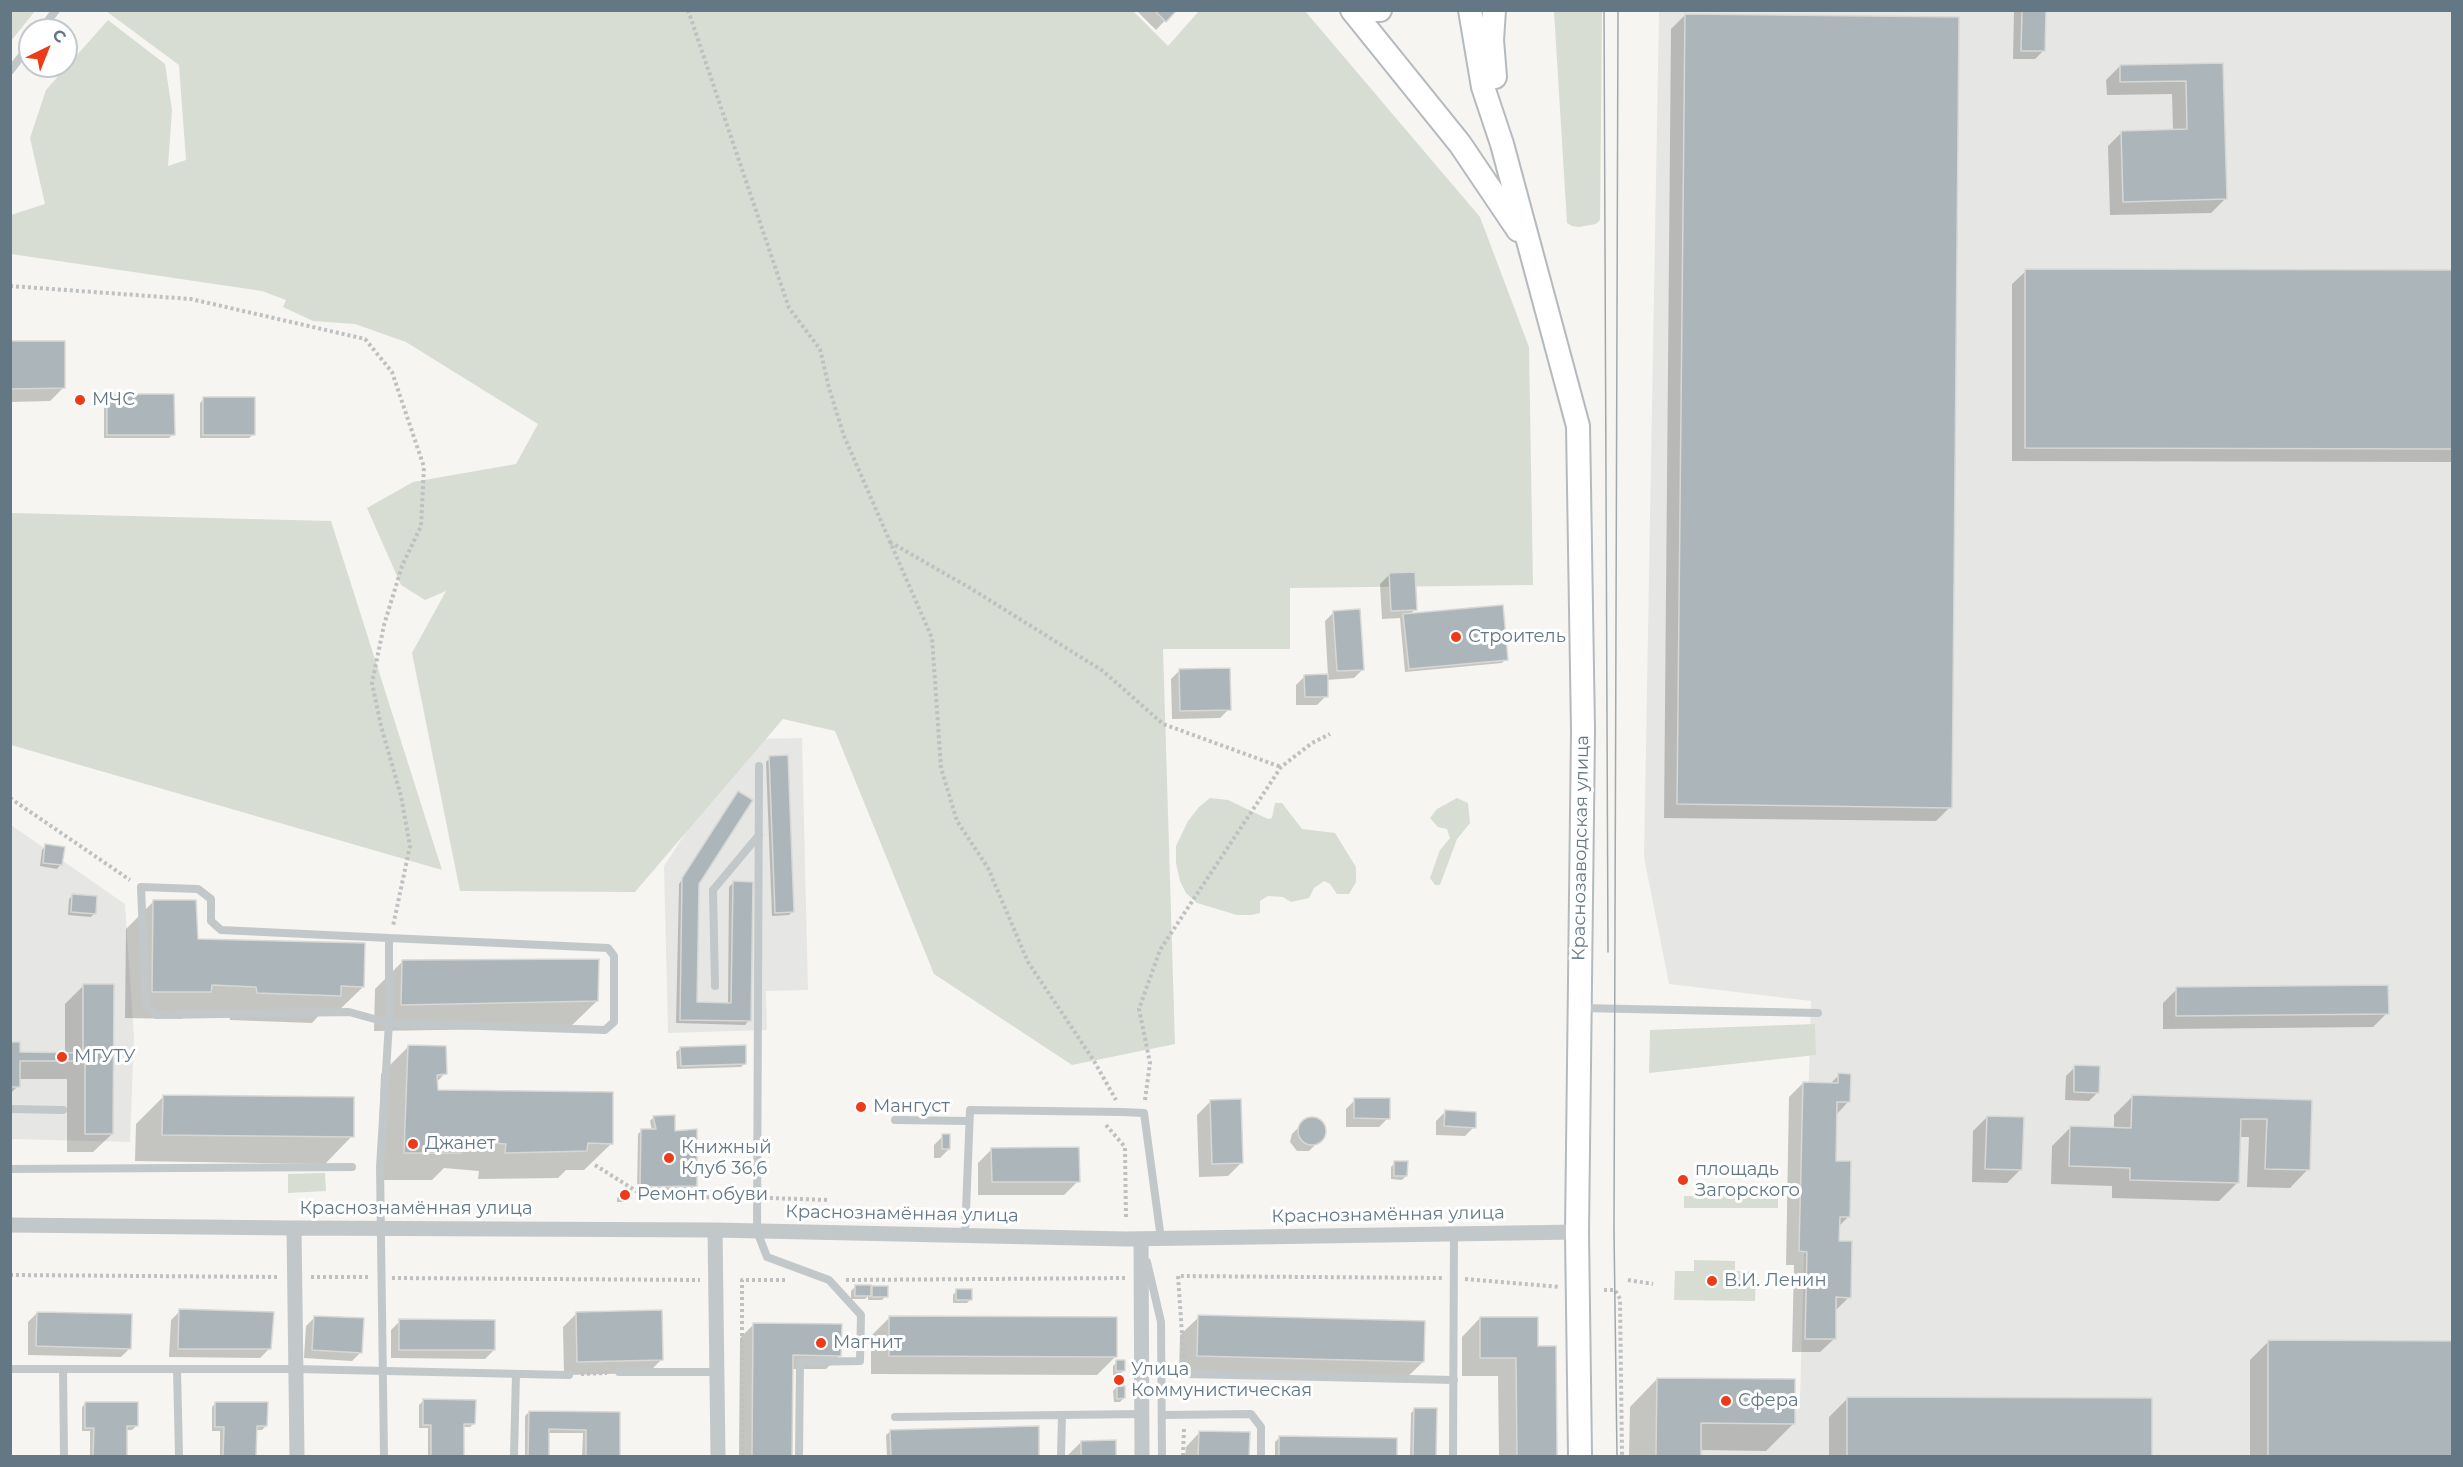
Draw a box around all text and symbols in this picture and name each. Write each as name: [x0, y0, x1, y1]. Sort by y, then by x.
north arrow: [18, 18, 78, 78]
text: С: [49, 25, 70, 47]
place label: МЧС: [92, 389, 135, 411]
marker: МЧС: [73, 393, 87, 407]
place label: Строитель: [1468, 626, 1566, 648]
marker: Строитель: [1449, 630, 1463, 644]
street label: Краснозаводская улица: [1568, 735, 1594, 961]
place label: МГУТУ: [74, 1046, 136, 1068]
marker: МГУТУ: [55, 1050, 69, 1064]
place label: Мангуст: [873, 1096, 950, 1118]
marker: Мангуст: [854, 1100, 868, 1114]
place label: Джанет: [425, 1133, 495, 1155]
marker: Джанет: [406, 1137, 420, 1151]
place label: Книжный Клуб 36,6: [681, 1137, 772, 1180]
marker: Книжный Клуб 36,6: [662, 1151, 676, 1165]
place label: площадь Загорского: [1695, 1159, 1800, 1202]
marker: площадь Загорского: [1676, 1173, 1690, 1187]
place label: Ремонт обуви: [637, 1184, 768, 1206]
marker: Ремонт обуви: [618, 1188, 632, 1202]
street label: Краснознамённая улица: [299, 1198, 533, 1220]
street label: Краснознамённая улица: [785, 1201, 1019, 1227]
street label: Краснознамённая улица: [1271, 1202, 1505, 1228]
place label: В.И. Ленин: [1724, 1270, 1827, 1292]
marker: В.И. Ленин: [1705, 1274, 1719, 1288]
place label: Магнит: [833, 1332, 902, 1354]
marker: Магнит: [814, 1336, 828, 1350]
place label: Улица Коммунистическая: [1131, 1359, 1312, 1402]
marker: Улица Коммунистическая: [1112, 1373, 1126, 1387]
place label: Сфера: [1738, 1390, 1799, 1412]
marker: Сфера: [1719, 1394, 1733, 1408]

